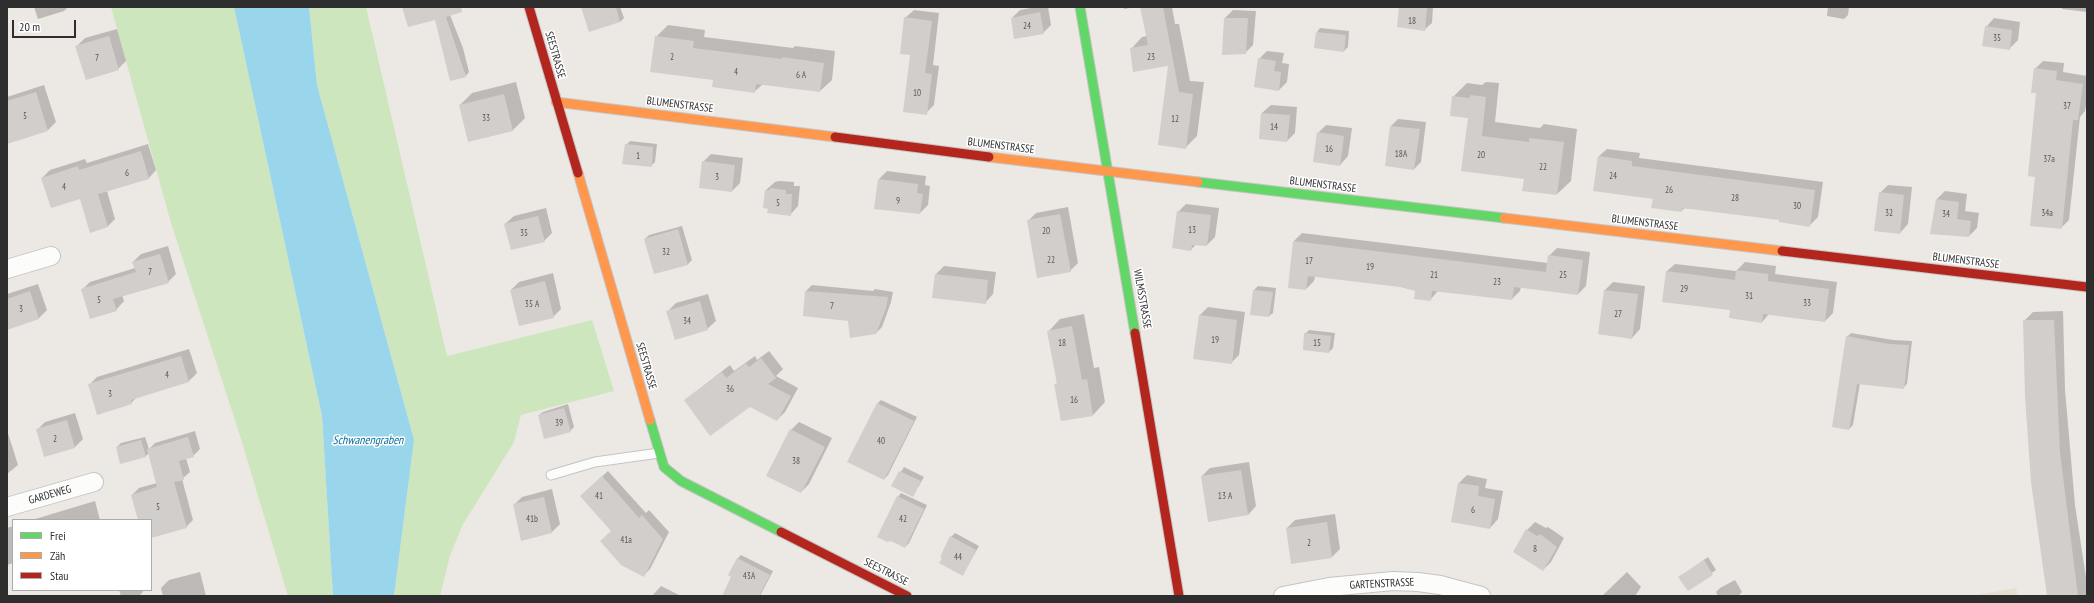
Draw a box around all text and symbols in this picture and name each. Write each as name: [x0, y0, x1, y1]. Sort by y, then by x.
scale bar: [14, 12, 78, 38]
house number: 18: [1408, 16, 1416, 26]
text: 20 m: [19, 19, 40, 34]
house number: 24: [1023, 21, 1031, 31]
street label: SEESTRASSE: [542, 30, 568, 80]
house number: 35: [1993, 33, 2001, 43]
house number: 2: [670, 52, 674, 62]
house number: 23: [1147, 52, 1155, 62]
house number: 7: [95, 53, 99, 63]
house number: 4: [734, 67, 738, 77]
house number: 6 A: [796, 70, 806, 80]
house number: 10: [913, 88, 921, 98]
street label: BLUMENSTRASSE: [646, 94, 714, 116]
house number: 37: [2063, 101, 2071, 111]
house number: 5: [23, 111, 27, 121]
house number: 33: [482, 113, 490, 123]
house number: 12: [1171, 114, 1179, 124]
house number: 14: [1270, 122, 1278, 132]
street label: BLUMENSTRASSE: [967, 135, 1035, 157]
house number: 16: [1325, 144, 1333, 154]
house number: 18A: [1395, 149, 1407, 159]
house number: 20: [1477, 150, 1485, 160]
house number: 1: [636, 151, 640, 161]
house number: 37a: [2043, 154, 2055, 164]
house number: 22: [1539, 162, 1547, 172]
house number: 6: [125, 168, 129, 178]
house number: 24: [1609, 171, 1617, 181]
house number: 3: [715, 172, 719, 182]
street label: BLUMENSTRASSE: [1289, 174, 1357, 196]
house number: 4: [62, 182, 66, 192]
house number: 26: [1665, 185, 1673, 195]
house number: 28: [1731, 193, 1739, 203]
house number: 9: [896, 196, 900, 206]
house number: 5: [776, 198, 780, 208]
house number: 30: [1793, 201, 1801, 211]
house number: 32: [1885, 208, 1893, 218]
house number: 34a: [2041, 208, 2053, 218]
house number: 34: [1942, 209, 1950, 219]
street label: BLUMENSTRASSE: [1611, 212, 1679, 234]
house number: 13: [1188, 225, 1196, 235]
house number: 20: [1042, 226, 1050, 236]
house number: 35: [520, 228, 528, 238]
house number: 32: [662, 247, 670, 257]
street label: BLUMENSTRASSE: [1932, 250, 2000, 272]
house number: 22: [1047, 255, 1055, 265]
house number: 17: [1305, 256, 1313, 266]
house number: 19: [1366, 262, 1374, 272]
house number: 7: [148, 267, 152, 277]
street label: WILMSSTRASSE: [1130, 268, 1154, 330]
house number: 21: [1430, 270, 1438, 280]
house number: 25: [1559, 270, 1567, 280]
house number: 23: [1493, 277, 1501, 287]
house number: 29: [1680, 284, 1688, 294]
house number: 31: [1745, 291, 1753, 301]
house number: 5: [97, 295, 101, 305]
house number: 33: [1803, 298, 1811, 308]
house number: 35 A: [525, 299, 539, 309]
house number: 7: [830, 301, 834, 311]
house number: 3: [19, 304, 23, 314]
house number: 27: [1614, 309, 1622, 319]
house number: 34: [683, 316, 691, 326]
house number: 19: [1211, 335, 1219, 345]
house number: 18: [1058, 338, 1066, 348]
house number: 15: [1313, 338, 1321, 348]
street label: SEESTRASSE: [633, 341, 659, 391]
house number: 4: [165, 370, 169, 380]
house number: 36: [726, 384, 734, 394]
house number: 3: [108, 389, 112, 399]
house number: 16: [1070, 395, 1078, 405]
house number: 39: [555, 418, 563, 428]
house number: 2: [53, 434, 57, 444]
water label: Schwanengraben: [333, 434, 403, 448]
house number: 40: [877, 436, 885, 446]
house number: 38: [792, 456, 800, 466]
street label: GARDEWEG: [27, 483, 73, 507]
house number: 41: [595, 491, 603, 501]
house number: 13 A: [1218, 491, 1232, 501]
house number: 5: [156, 502, 160, 512]
house number: 6: [1471, 505, 1475, 515]
house number: 41b: [526, 514, 538, 524]
house number: 42: [899, 514, 907, 524]
legend: [12, 519, 152, 591]
text: Frei: [50, 528, 66, 543]
house number: 41a: [620, 535, 632, 545]
house number: 2: [1307, 538, 1311, 548]
house number: 8: [1533, 544, 1537, 554]
text: Zäh: [50, 548, 65, 563]
house number: 44: [954, 552, 962, 562]
street label: SEESTRASSE: [862, 555, 910, 589]
text: Stau: [50, 568, 68, 583]
house number: 43A: [743, 571, 755, 581]
street label: GARTENSTRASSE: [1349, 576, 1415, 592]

